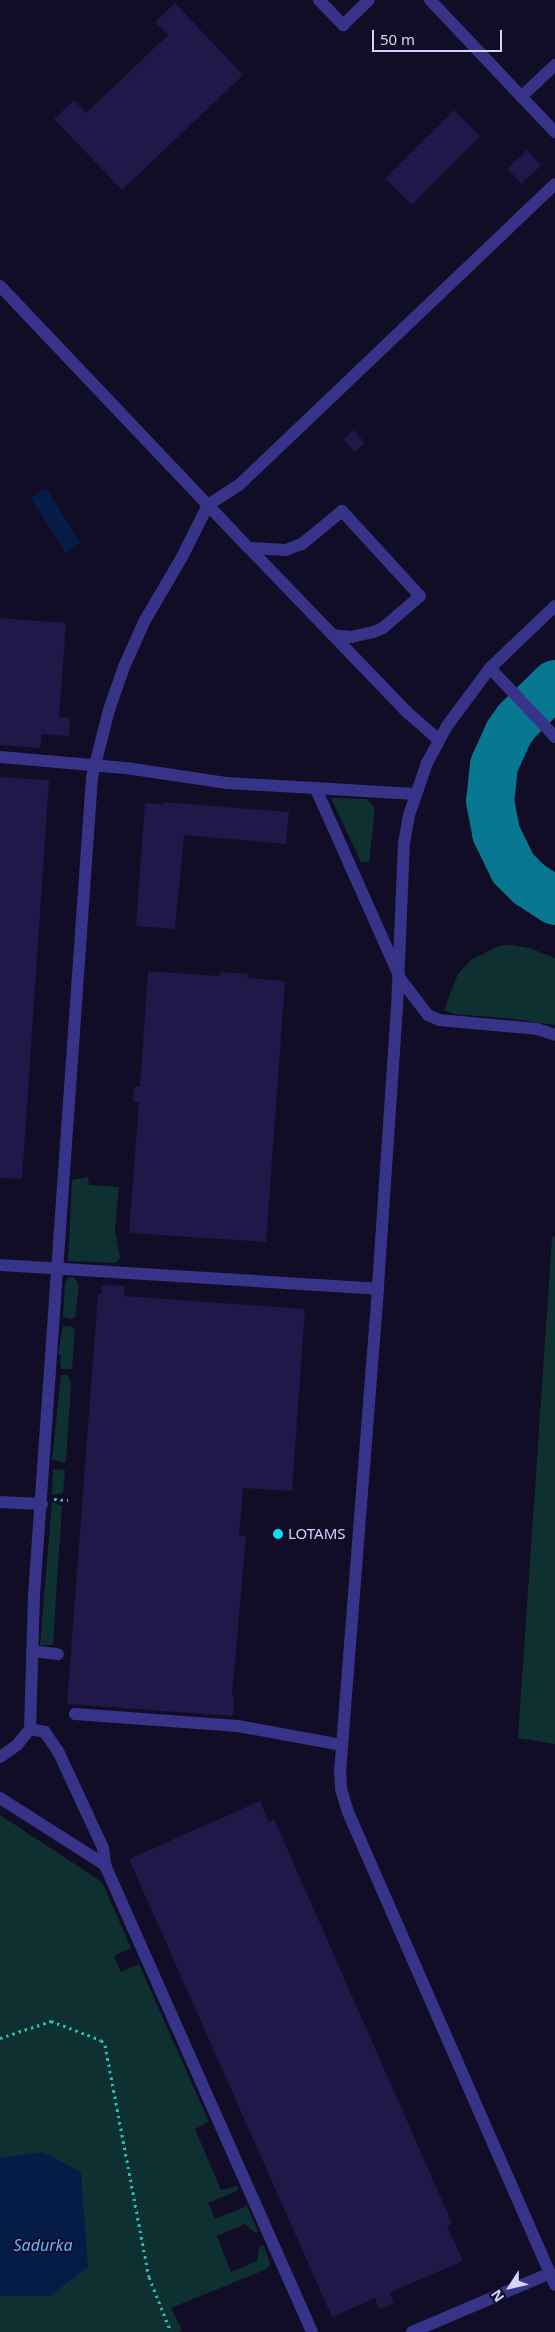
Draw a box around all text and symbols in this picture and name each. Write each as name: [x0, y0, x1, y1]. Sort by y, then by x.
scale bar: [375, 20, 505, 52]
text: 50 m: [380, 29, 415, 49]
place label: LOTAMS: [288, 1525, 346, 1543]
marker: LOTAMS: [272, 1528, 284, 1540]
water label: Sadurka: [13, 2235, 73, 2255]
north arrow: [485, 2262, 535, 2312]
text: N: [486, 2286, 508, 2306]

